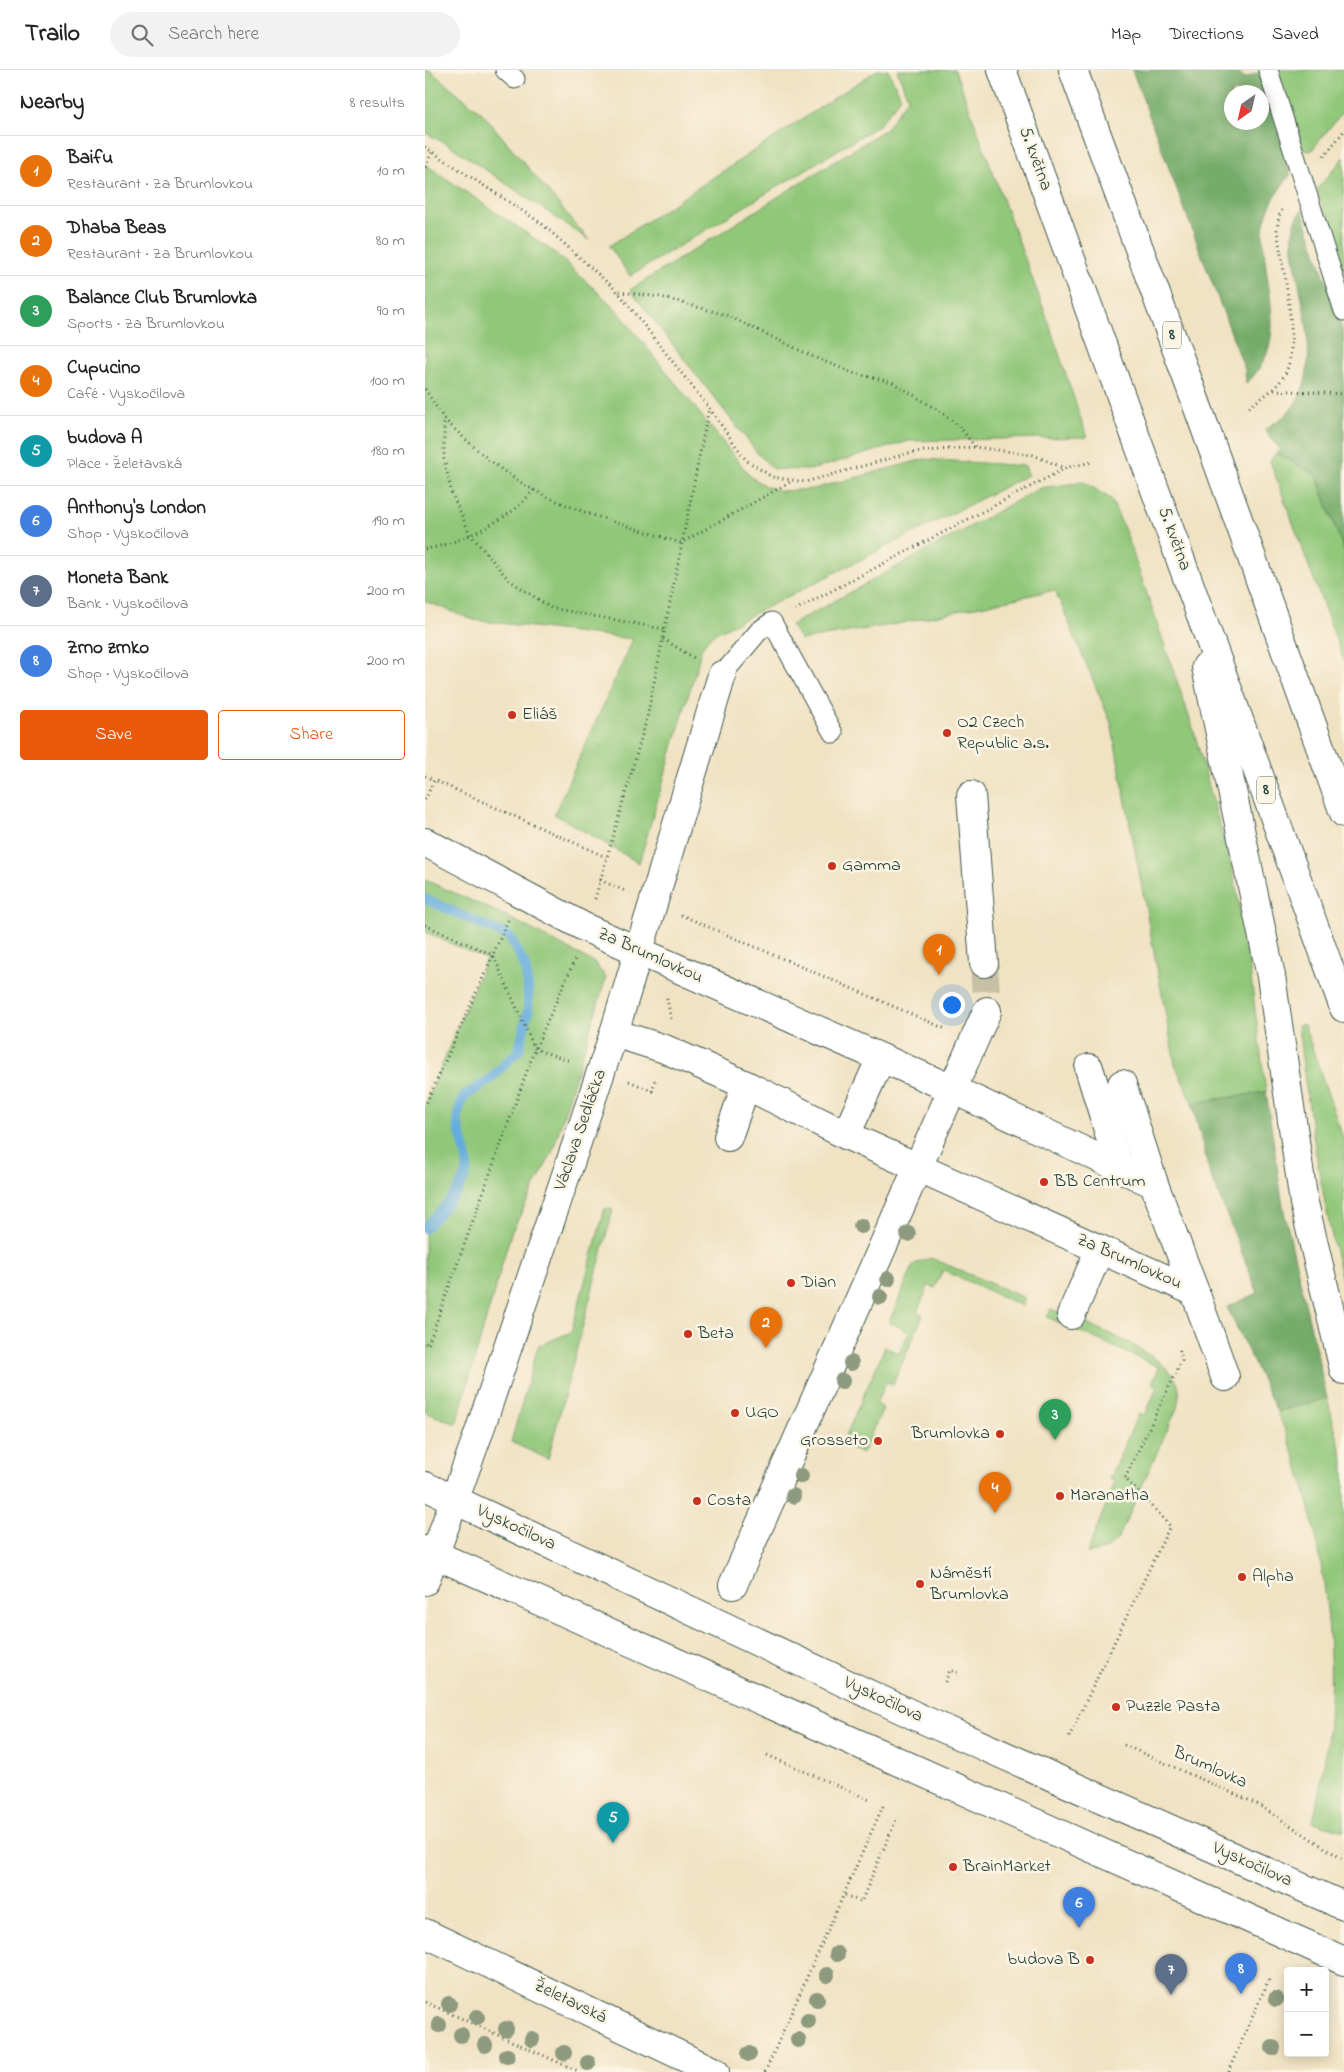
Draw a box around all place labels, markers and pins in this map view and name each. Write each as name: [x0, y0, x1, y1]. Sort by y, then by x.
place label: Eliáš: [522, 702, 557, 728]
marker: Eliáš: [506, 709, 518, 721]
place label: O2 Czech Republic a.s.: [957, 710, 1049, 757]
marker: O2 Czech Republic a.s.: [941, 727, 953, 739]
place label: Gamma: [842, 853, 901, 879]
marker: Gamma: [826, 860, 838, 872]
pin: 1: [923, 934, 955, 975]
place label: BB Centrum: [1053, 1169, 1145, 1195]
marker: BB Centrum: [1038, 1176, 1050, 1188]
place label: Dian: [800, 1270, 836, 1296]
marker: Dian: [785, 1277, 797, 1289]
pin: 2: [750, 1307, 782, 1348]
place label: Beta: [697, 1321, 734, 1347]
marker: Beta: [682, 1328, 694, 1340]
pin: 3: [1039, 1399, 1071, 1440]
place label: UGO: [745, 1400, 779, 1426]
marker: UGO: [729, 1407, 741, 1419]
place label: Brumlovka: [910, 1421, 990, 1447]
place label: Grosseto: [800, 1428, 868, 1454]
marker: Brumlovka: [994, 1428, 1006, 1440]
marker: Grosseto: [872, 1435, 884, 1447]
pin: 4: [979, 1472, 1011, 1513]
place label: Maranatha: [1070, 1483, 1149, 1509]
place label: Costa: [707, 1488, 751, 1514]
marker: Maranatha: [1054, 1490, 1066, 1502]
marker: Costa: [691, 1495, 703, 1507]
place label: Náměstí Brumlovka: [929, 1561, 1009, 1608]
place label: Alpha: [1252, 1564, 1294, 1590]
marker: Alpha: [1236, 1571, 1248, 1583]
marker: Náměstí Brumlovka: [914, 1578, 926, 1590]
place label: Puzzle Pasta: [1126, 1694, 1220, 1720]
marker: Puzzle Pasta: [1110, 1701, 1122, 1713]
pin: 5: [597, 1802, 629, 1843]
place label: BrainMarket: [962, 1854, 1051, 1880]
marker: BrainMarket: [947, 1861, 959, 1873]
pin: 6: [1063, 1887, 1095, 1928]
place label: budova B: [1007, 1947, 1080, 1973]
pin: 8: [1225, 1953, 1257, 1994]
marker: budova B: [1084, 1954, 1096, 1966]
pin: 7: [1155, 1954, 1187, 1995]

